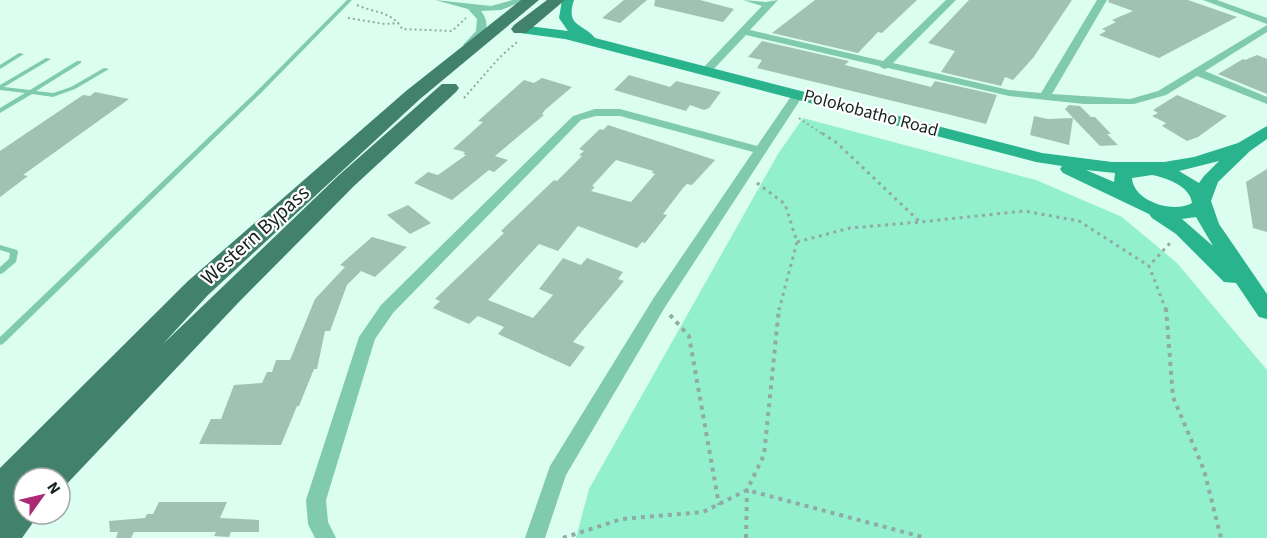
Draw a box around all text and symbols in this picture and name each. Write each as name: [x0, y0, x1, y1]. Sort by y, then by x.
street label: Polokobatho Road: [801, 83, 941, 143]
street label: Western Bypass: [194, 178, 316, 292]
north arrow: [12, 466, 72, 526]
text: N: [42, 478, 66, 499]

